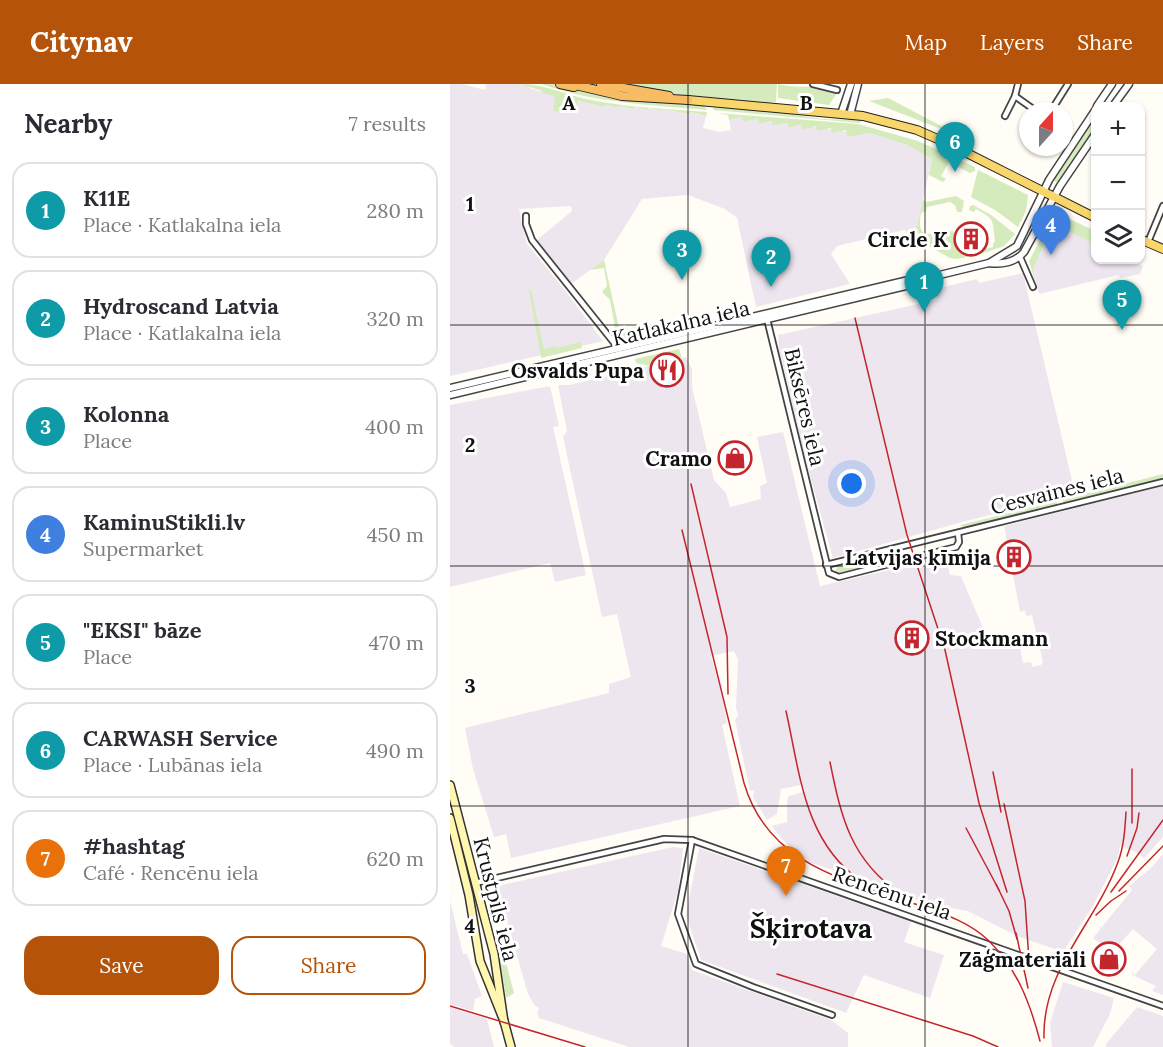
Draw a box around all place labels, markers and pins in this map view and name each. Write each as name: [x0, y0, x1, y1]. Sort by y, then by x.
pin: 6: [936, 122, 974, 172]
pin: 4: [1032, 206, 1070, 255]
building icon: Circle K: [953, 221, 989, 257]
place label: Circle K: [868, 226, 948, 253]
pin: 3: [662, 230, 702, 280]
pin: 2: [752, 238, 790, 287]
pin: 1: [904, 262, 944, 312]
pin: 5: [1102, 280, 1142, 330]
restaurant icon: Osvalds Pupa: [649, 352, 685, 388]
place label: Osvalds Pupa: [511, 357, 644, 384]
shop icon: Cramo: [717, 440, 753, 476]
place label: Cramo: [645, 445, 712, 472]
building icon: Latvijas ķīmija: [996, 539, 1032, 575]
place label: Latvijas ķīmija: [845, 544, 991, 572]
building icon: Stockmann: [894, 620, 930, 656]
place label: Stockmann: [935, 625, 1048, 652]
pin: 7: [766, 846, 806, 896]
shop icon: Zāģmateriāli: [1091, 941, 1127, 977]
place label: Zāģmateriāli: [959, 946, 1086, 973]

